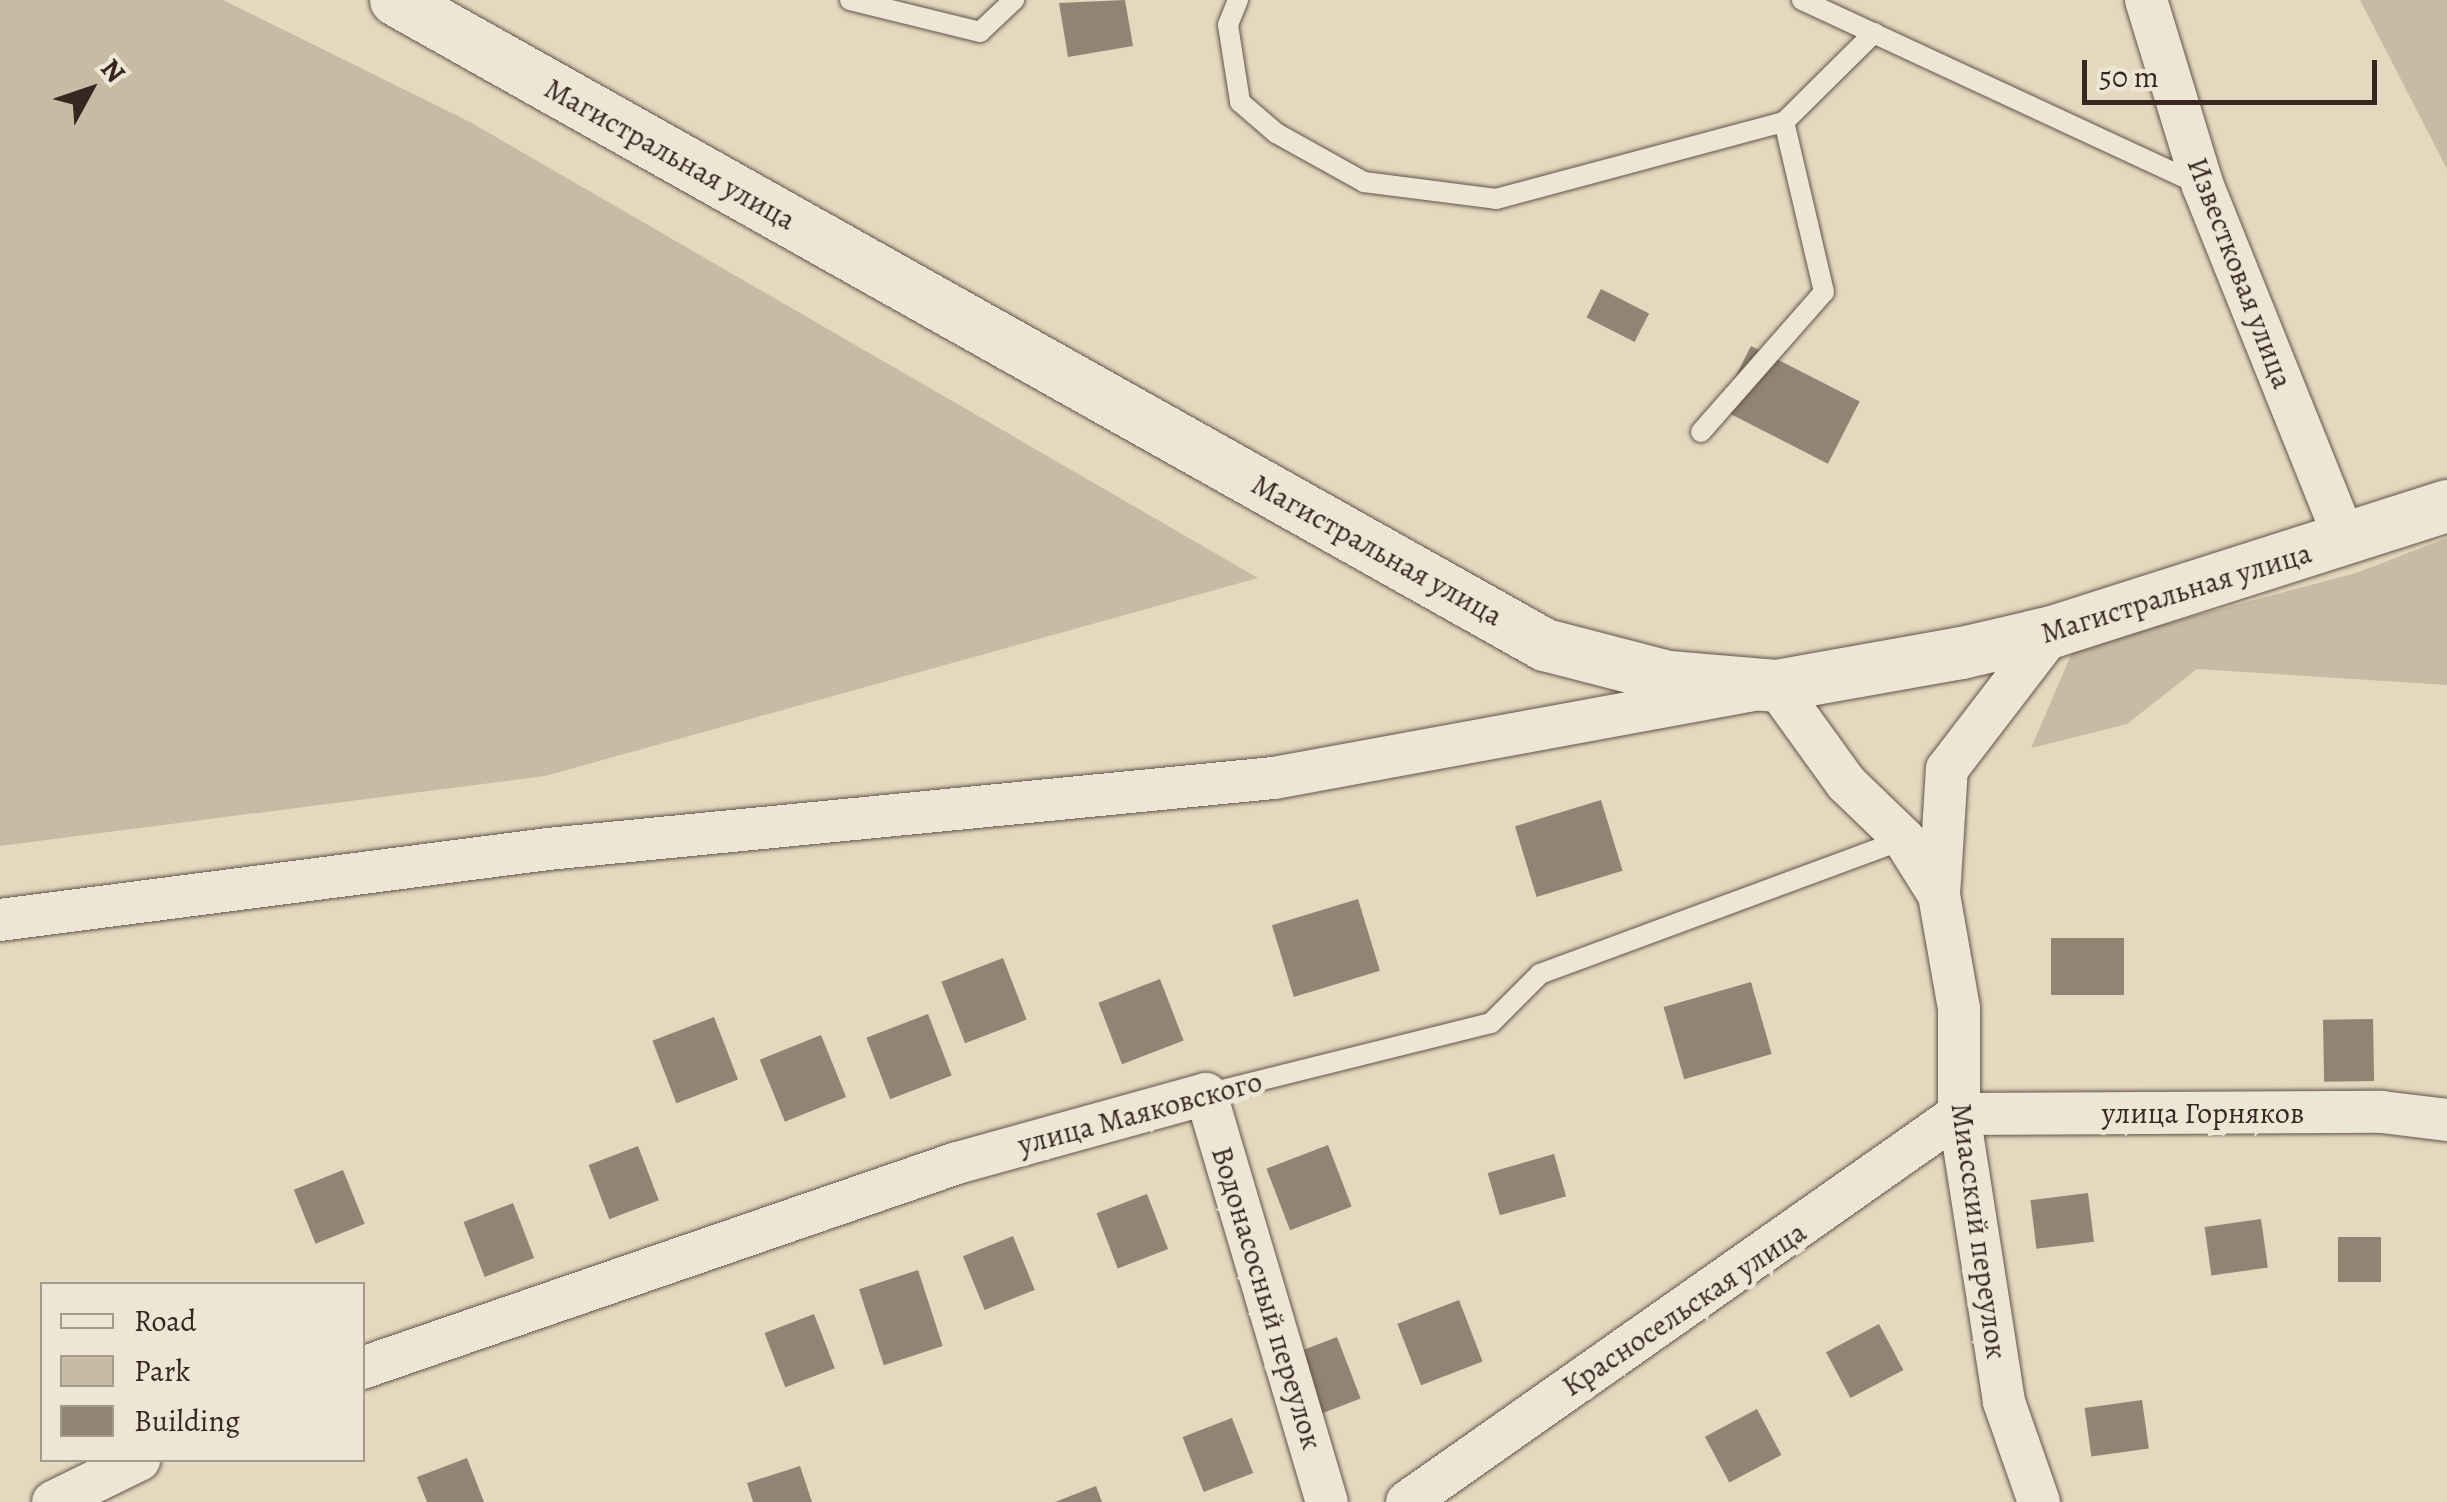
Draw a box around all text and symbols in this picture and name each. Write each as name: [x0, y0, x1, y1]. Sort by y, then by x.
north arrow: [40, 40, 140, 140]
scale bar: [2087, 40, 2382, 102]
text: N: [92, 51, 134, 91]
text: 50 m: [2099, 57, 2159, 97]
street label: Магистральная улица: [538, 70, 802, 238]
street label: Известковая улица: [2179, 152, 2301, 394]
street label: Магистральная улица: [1245, 466, 1509, 634]
street label: Магистральная улица: [2036, 535, 2316, 651]
street label: улица Маяковского: [1014, 1063, 1266, 1163]
street label: улица Горняков: [2102, 1095, 2304, 1131]
street label: Миасский переулок: [1943, 1101, 2015, 1361]
street label: Водонасосный переулок: [1204, 1142, 1330, 1454]
street label: Красносельская улица: [1555, 1214, 1813, 1404]
legend: [40, 1282, 365, 1462]
text: Road: [134, 1301, 196, 1341]
text: Park: [134, 1351, 190, 1391]
text: Building: [134, 1401, 240, 1441]

